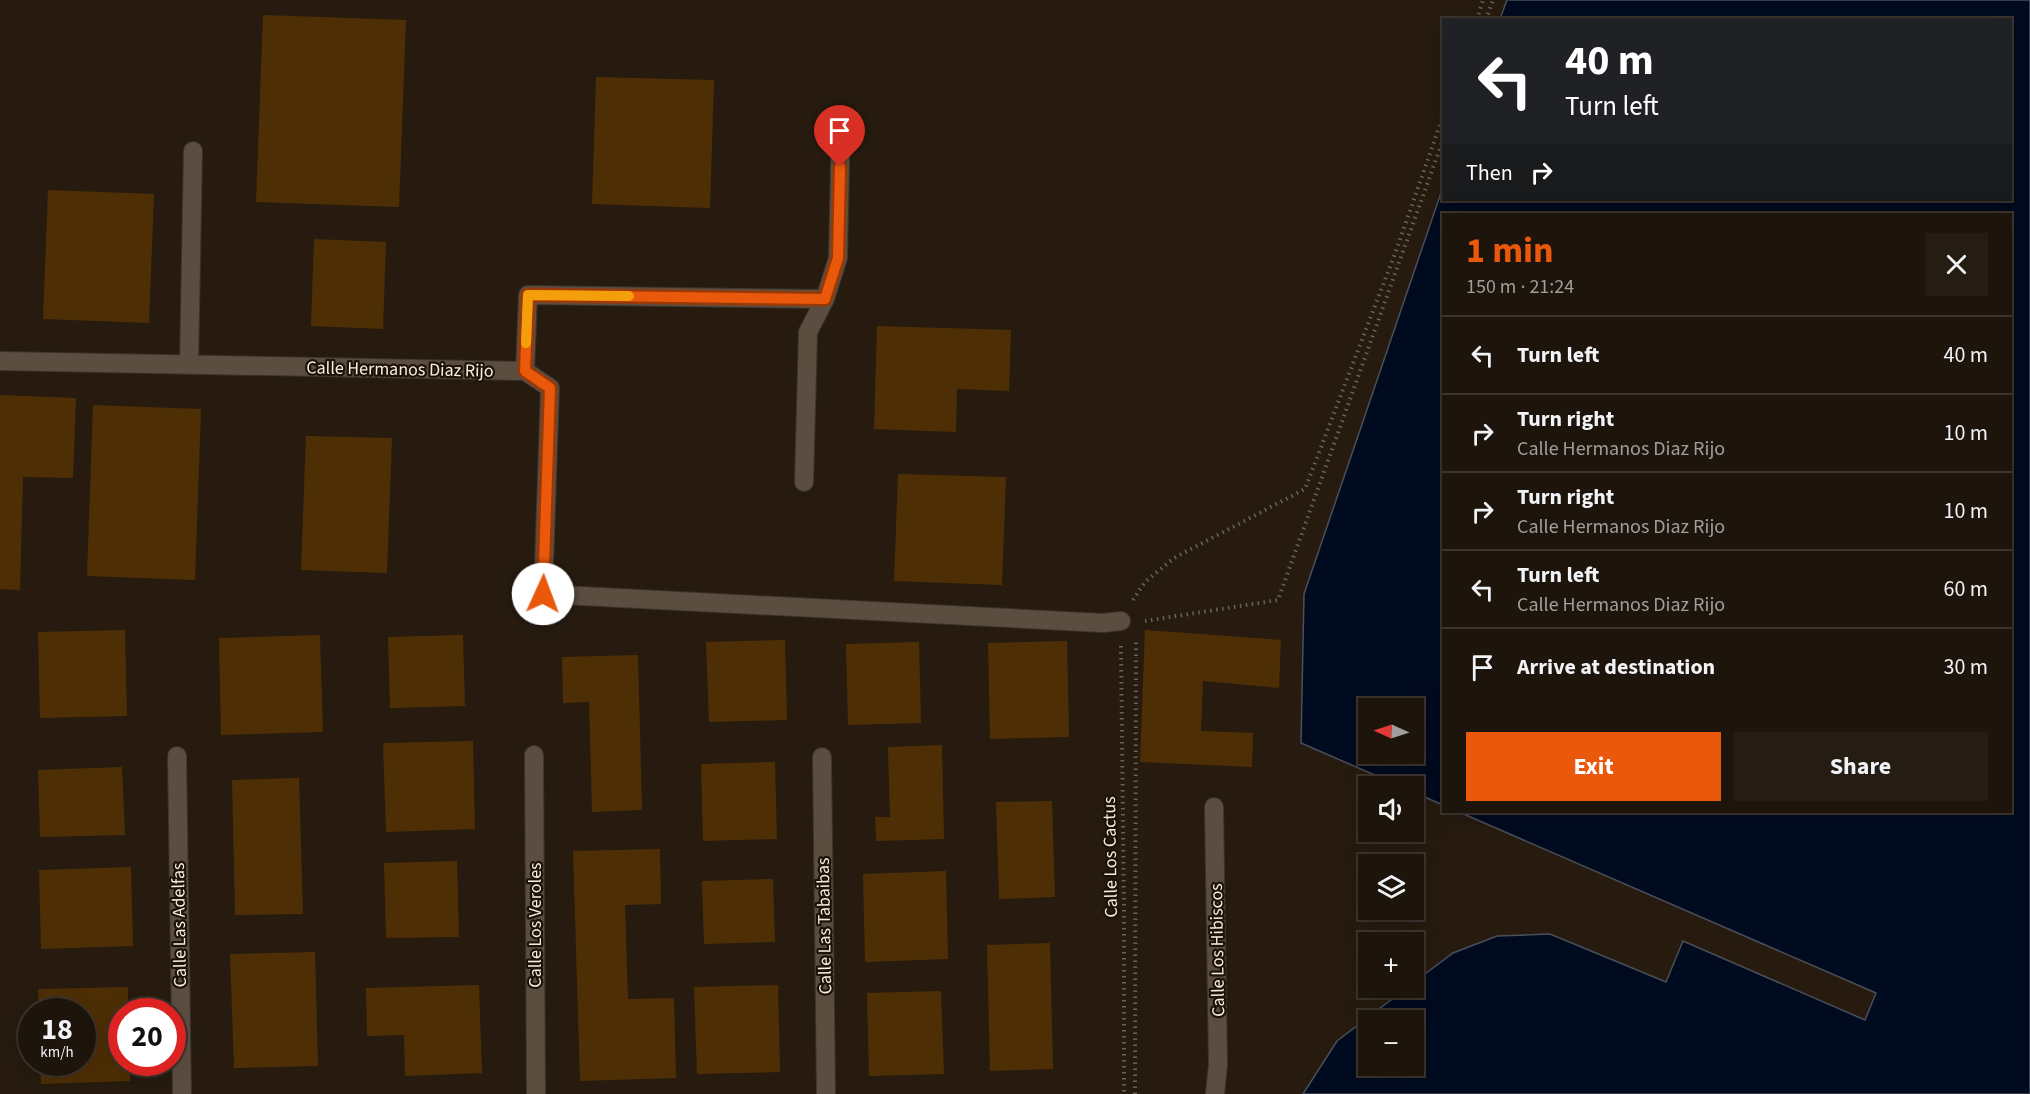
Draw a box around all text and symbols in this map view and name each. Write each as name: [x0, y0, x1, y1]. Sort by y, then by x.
text: 40 m: [1565, 31, 1654, 91]
icon: left: [1466, 42, 1544, 120]
text: Turn left: [1565, 87, 1659, 126]
pin: [814, 105, 865, 167]
icon: arrive: [823, 114, 856, 147]
icon: right: [1525, 156, 1558, 189]
text: Then: [1466, 157, 1513, 189]
text: 1 min: [1466, 225, 1554, 276]
button: close: [1925, 233, 1988, 296]
text: 150 m · 21:24: [1466, 273, 1574, 301]
icon: left: [1466, 339, 1499, 372]
text: Turn left: [1517, 339, 1599, 371]
text: 40 m: [1943, 339, 1988, 371]
street label: Calle Hermanos Diaz Rijo: [306, 355, 494, 384]
text: Turn right: [1517, 403, 1614, 435]
icon: right: [1466, 417, 1499, 450]
text: 10 m: [1943, 417, 1988, 449]
text: Calle Hermanos Diaz Rijo: [1517, 435, 1725, 463]
text: Turn right: [1517, 481, 1614, 513]
icon: right: [1466, 495, 1499, 528]
text: 10 m: [1943, 495, 1988, 527]
text: Calle Hermanos Diaz Rijo: [1517, 513, 1725, 541]
text: Turn left: [1517, 559, 1599, 591]
position arrow: [511, 562, 575, 626]
icon: left: [1466, 573, 1499, 606]
text: 60 m: [1943, 573, 1988, 605]
text: Calle Hermanos Diaz Rijo: [1517, 591, 1725, 619]
icon: arrive: [1466, 651, 1499, 684]
text: Arrive at destination: [1517, 651, 1715, 683]
text: 30 m: [1943, 651, 1988, 683]
north arrow: [1358, 698, 1424, 764]
map controls: [1358, 698, 1424, 1076]
button: Exit: [1466, 732, 1721, 801]
button: Share: [1733, 732, 1988, 801]
button: sound: [1358, 776, 1424, 842]
street label: Calle Los Cactus: [1097, 796, 1124, 918]
button: layers: [1358, 854, 1424, 920]
street label: Calle Las Tabaibas: [811, 857, 838, 995]
street label: Calle Las Adelfas: [166, 862, 193, 988]
street label: Calle Los Veroles: [523, 862, 548, 988]
street label: Calle Los Hibiscos: [1204, 883, 1231, 1017]
button: +: [1358, 932, 1424, 998]
speed limit sign: 20: [108, 998, 186, 1076]
text: 18: [41, 1008, 73, 1051]
button: −: [1358, 1010, 1424, 1076]
text: km/h: [40, 1042, 74, 1063]

